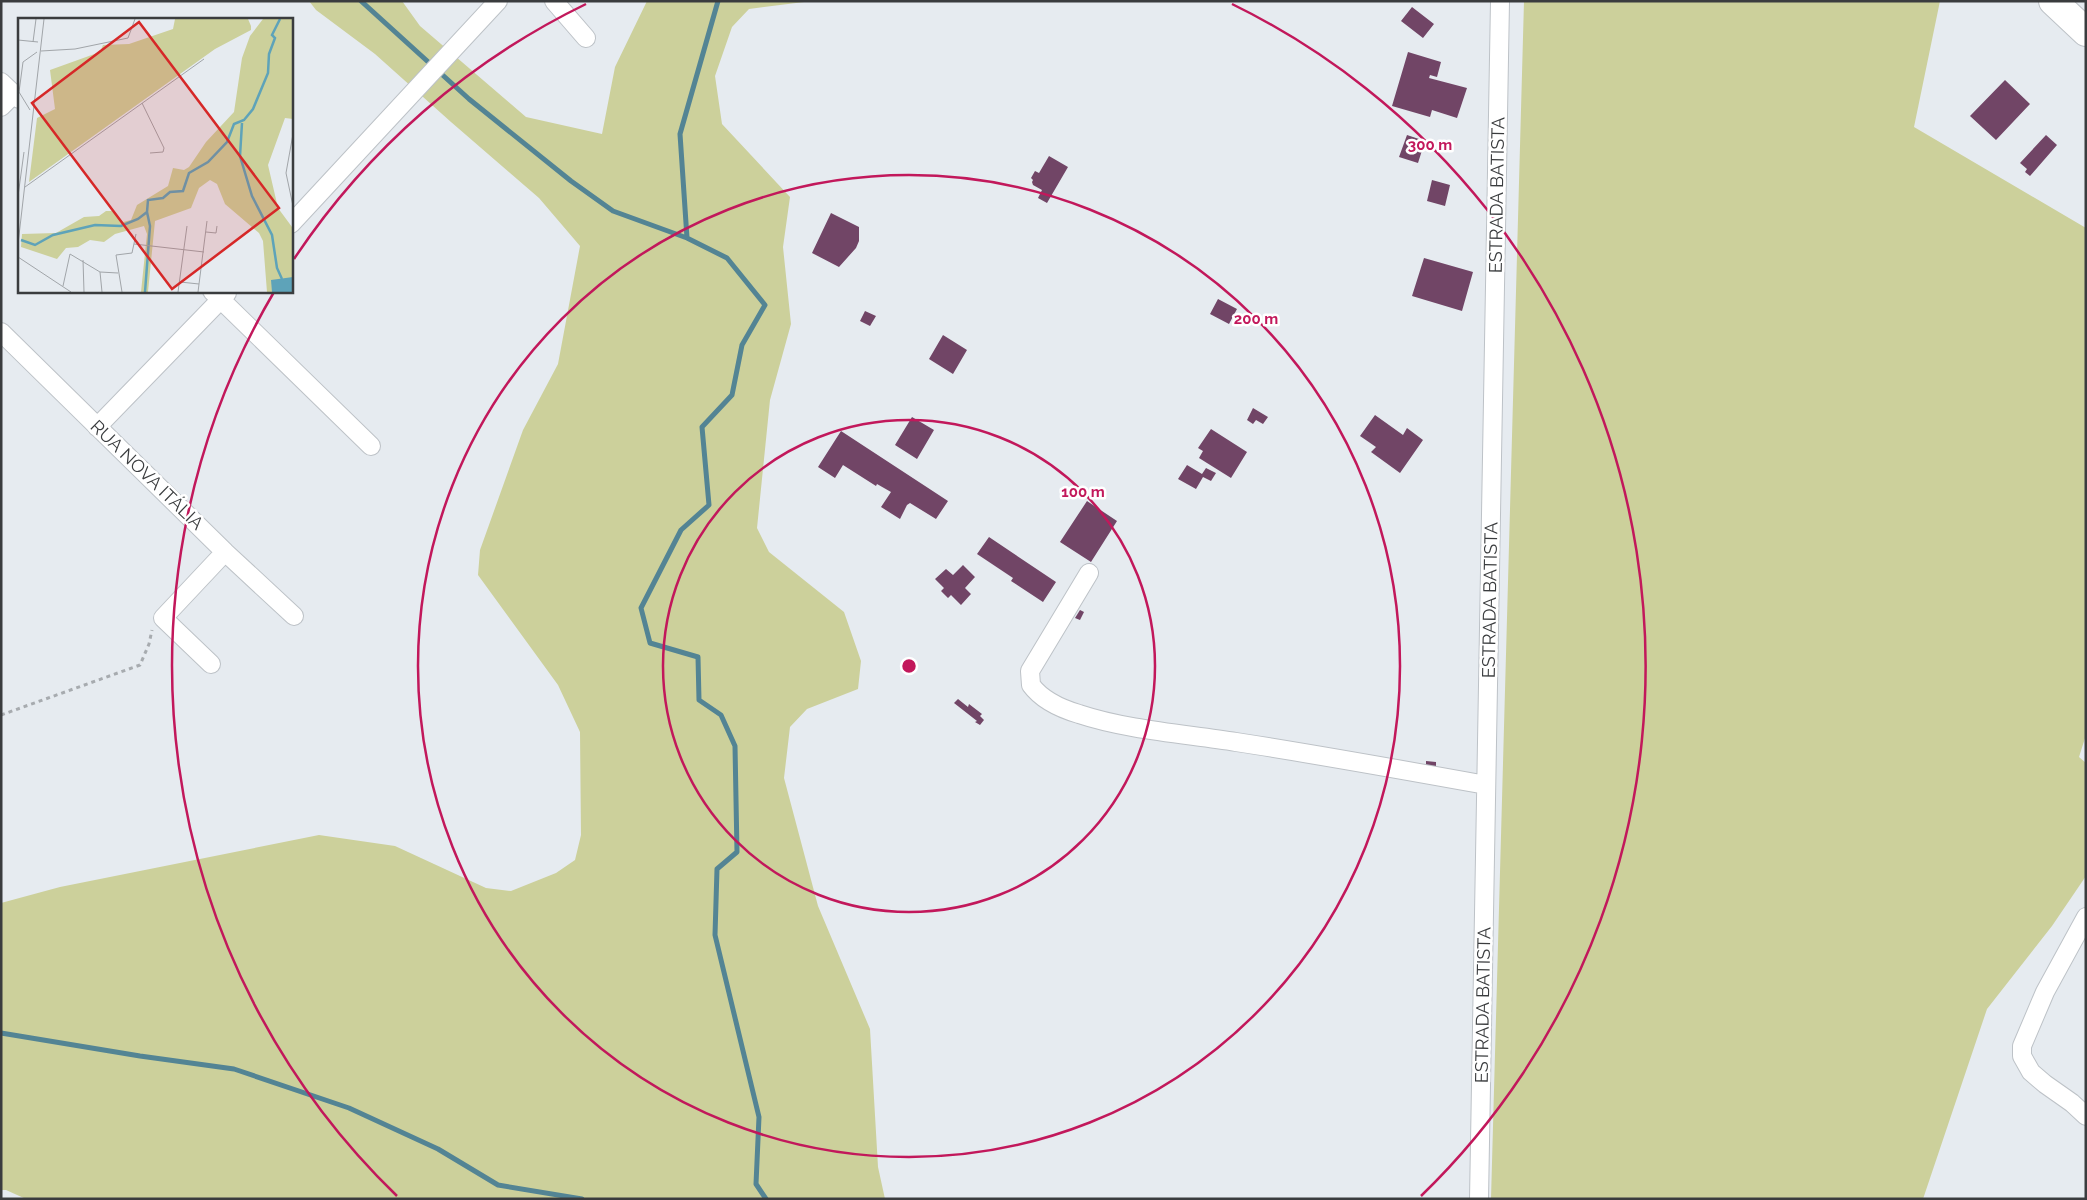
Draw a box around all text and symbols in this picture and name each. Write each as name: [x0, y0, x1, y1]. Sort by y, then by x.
inset map: [18, 18, 292, 292]
street label: ESTRADA BATISTA: [1485, 117, 1508, 273]
text: 300 m: [1408, 136, 1452, 154]
text: 200 m: [1234, 310, 1278, 328]
street label: RUA NOVA ITÁLIA: [87, 415, 209, 534]
text: 100 m: [1061, 483, 1105, 501]
street label: ESTRADA BATISTA: [1478, 522, 1501, 678]
centre of rings: [900, 657, 918, 675]
street label: ESTRADA BATISTA: [1471, 927, 1494, 1083]

